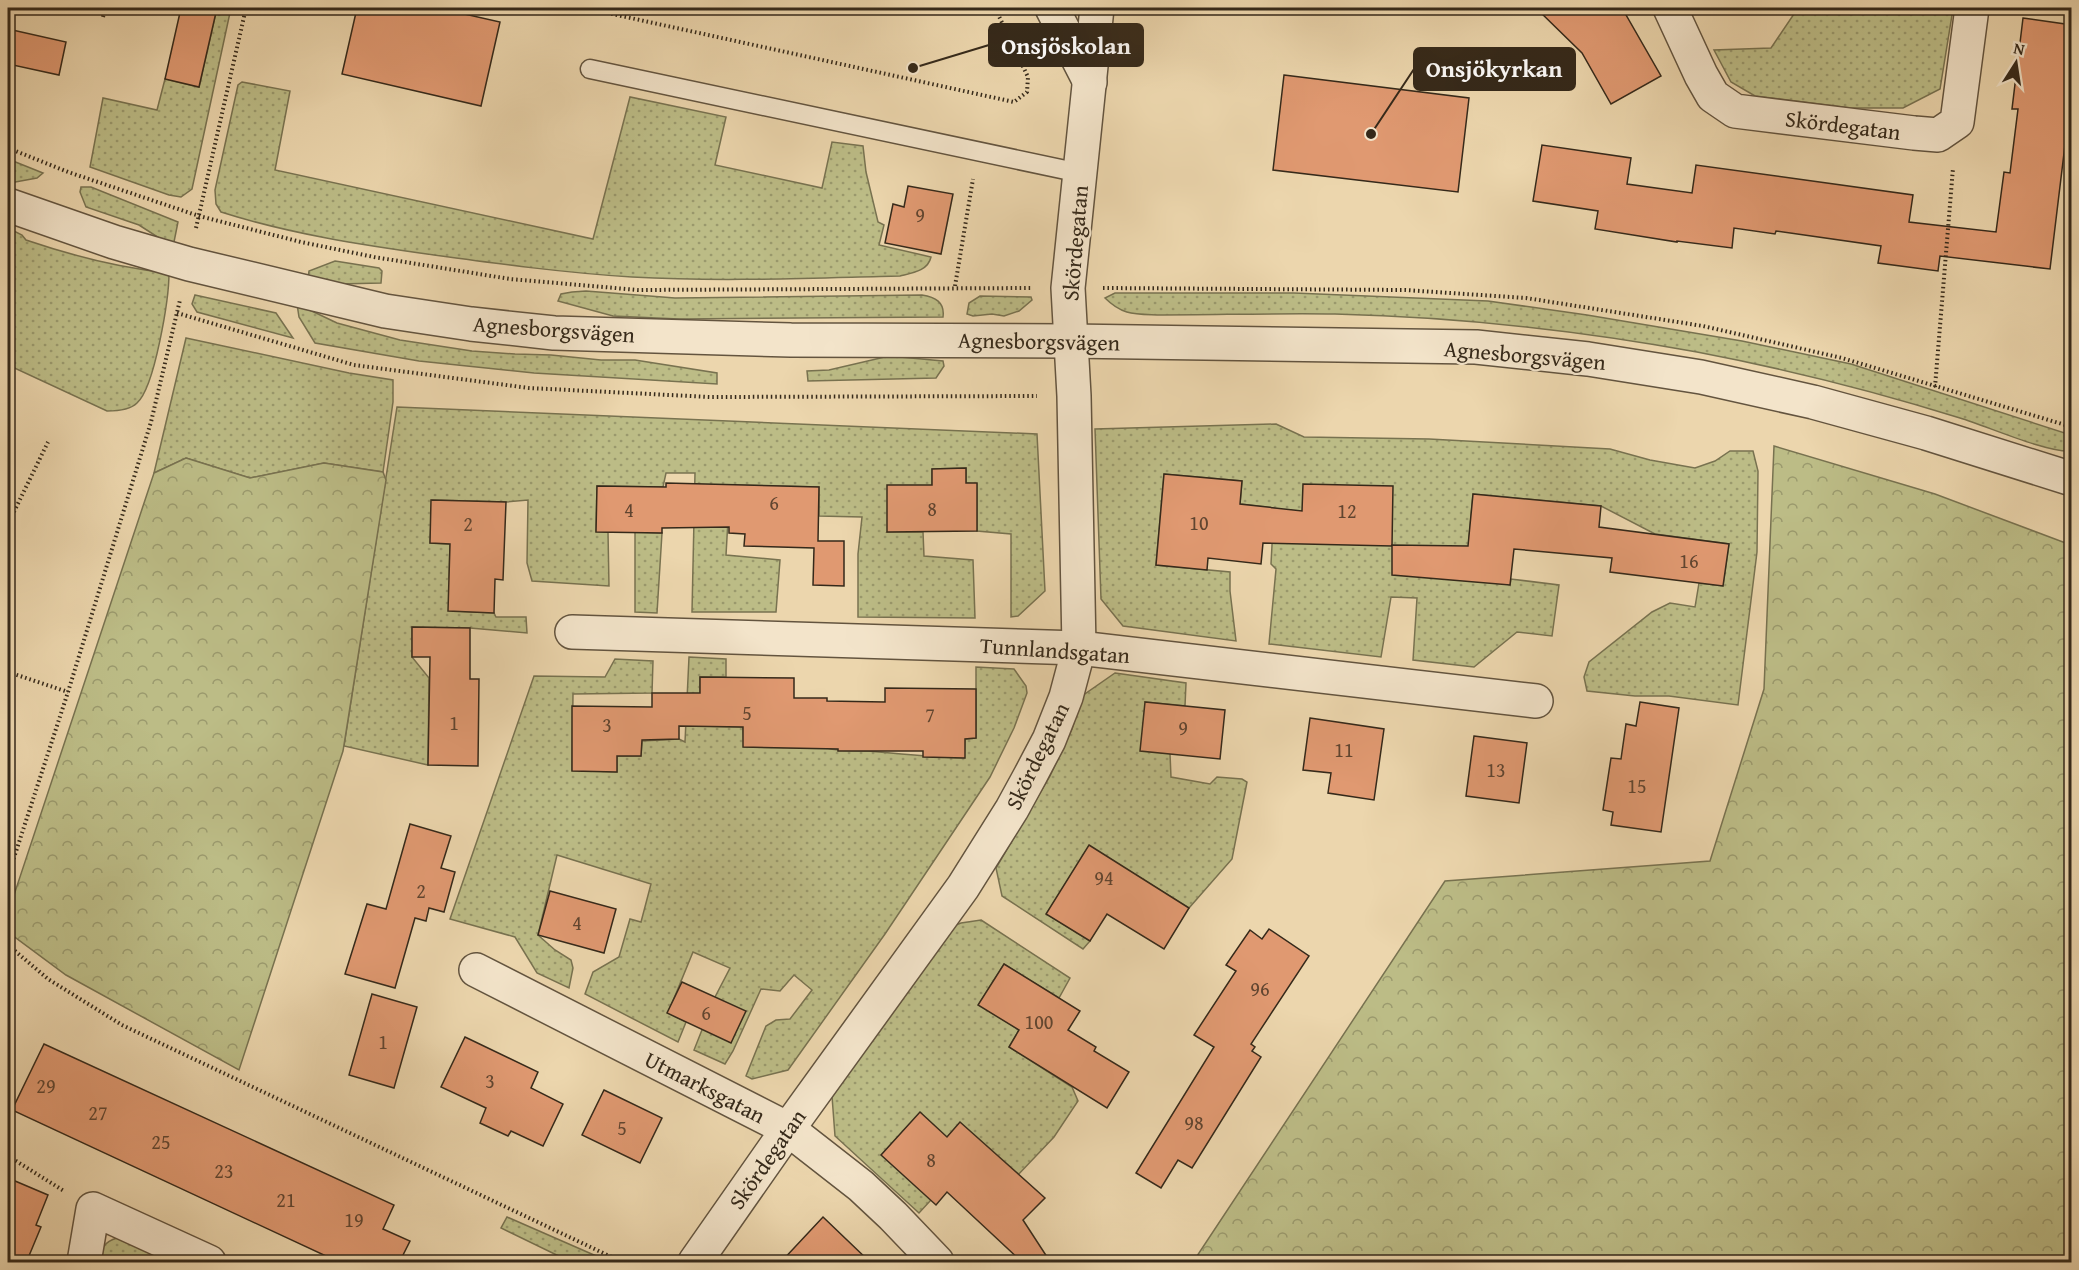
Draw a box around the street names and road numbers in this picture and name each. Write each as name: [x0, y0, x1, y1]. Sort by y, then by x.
street label: Skördegatan: [1784, 102, 1903, 148]
street label: Skördegatan: [1054, 183, 1096, 302]
street label: Agnesborgsvägen: [472, 307, 637, 351]
street label: Agnesborgsvägen: [958, 324, 1121, 358]
street label: Agnesborgsvägen: [1443, 332, 1608, 378]
street label: Tunnlandsgatan: [979, 629, 1132, 671]
street label: Skördegatan: [997, 696, 1077, 815]
street label: Utmarksgatan: [639, 1043, 771, 1131]
street label: Skördegatan: [721, 1102, 814, 1216]

